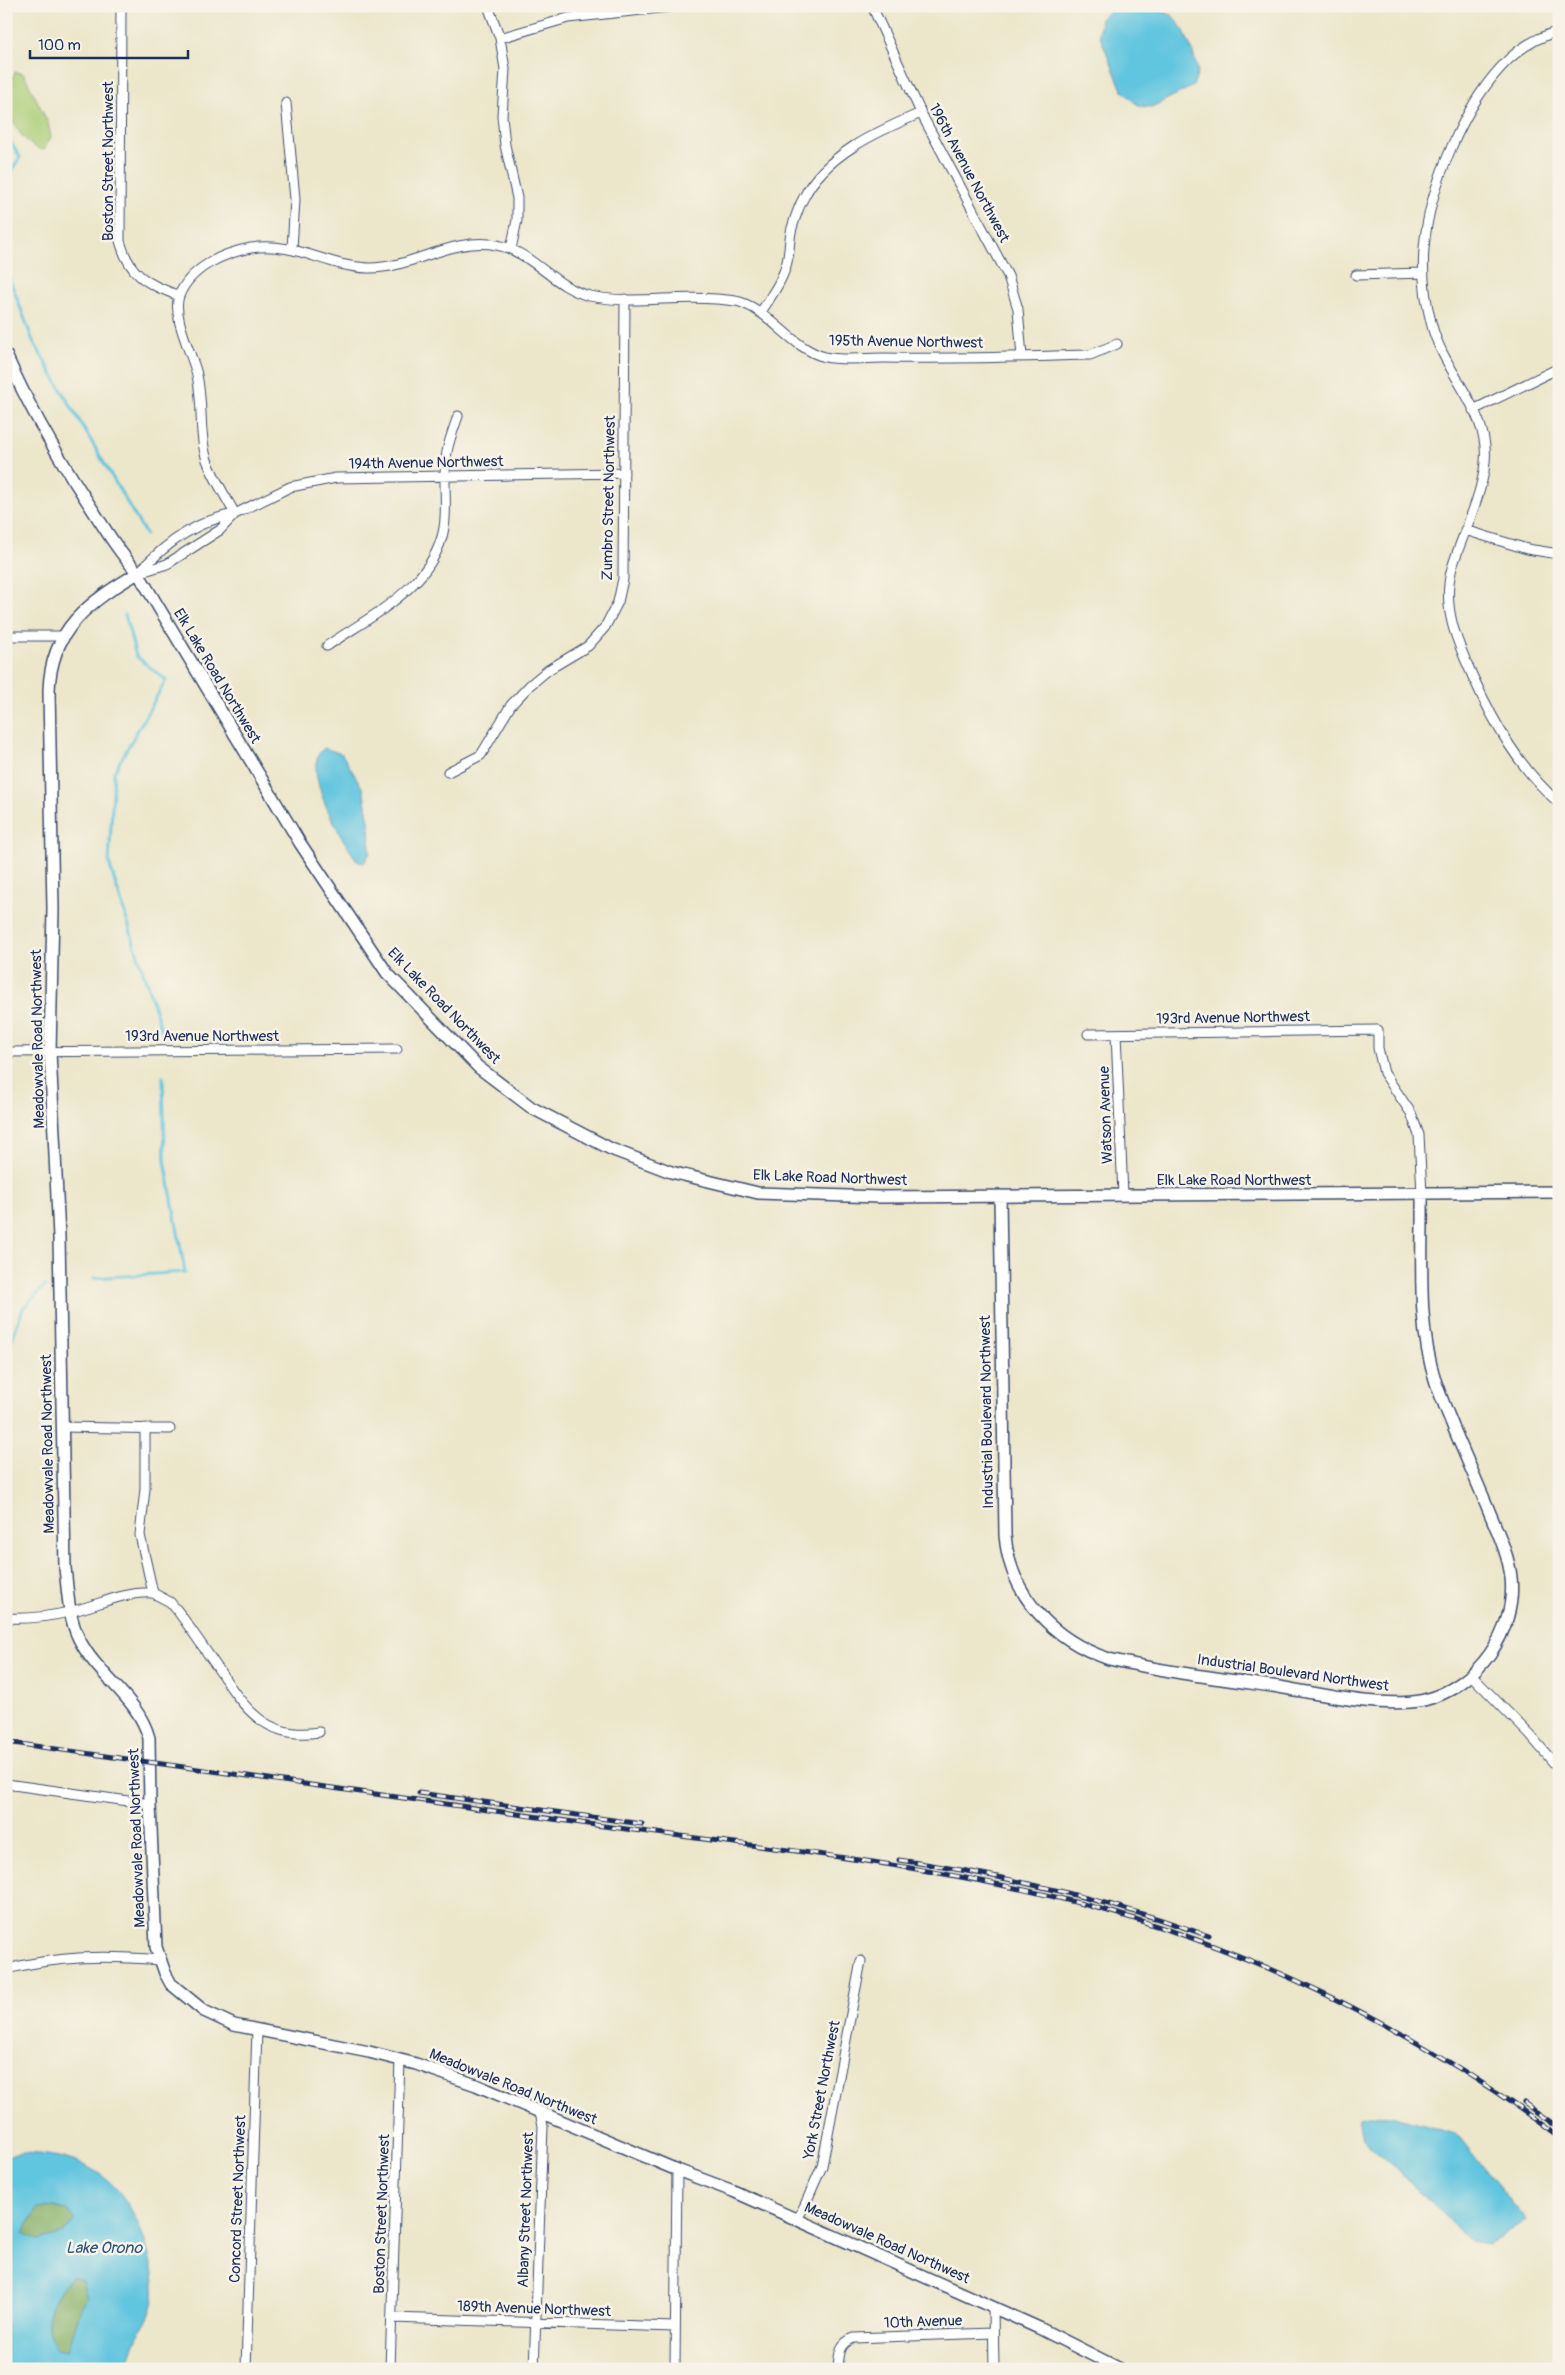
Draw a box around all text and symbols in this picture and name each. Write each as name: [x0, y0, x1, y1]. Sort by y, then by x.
scale bar: [30, 28, 188, 60]
text: 100 m: [38, 36, 81, 55]
street label: Boston Street Northwest: [99, 80, 118, 241]
street label: 196th Avenue Northwest: [924, 100, 1014, 247]
street label: 195th Avenue Northwest: [829, 331, 984, 353]
street label: Zumbro Street Northwest: [598, 414, 620, 581]
street label: 194th Avenue Northwest: [348, 452, 505, 474]
street label: Elk Lake Road Northwest: [169, 605, 265, 748]
street label: Elk Lake Road Northwest: [384, 944, 505, 1069]
street label: Meadowvale Road Northwest: [27, 948, 49, 1129]
street label: 193rd Avenue Northwest: [1156, 1007, 1311, 1029]
street label: 193rd Avenue Northwest: [125, 1027, 280, 1046]
street label: Watson Avenue: [1095, 1065, 1117, 1164]
street label: Elk Lake Road Northwest: [752, 1166, 908, 1190]
street label: Elk Lake Road Northwest: [1157, 1171, 1312, 1190]
street label: Industrial Boulevard Northwest: [976, 1314, 998, 1509]
street label: Meadowvale Road Northwest: [37, 1353, 59, 1534]
street label: Industrial Boulevard Northwest: [1196, 1650, 1391, 1696]
street label: Meadowvale Road Northwest: [124, 1747, 150, 1928]
street label: York Street Northwest: [799, 2018, 845, 2162]
street label: Meadowvale Road Northwest: [426, 2045, 601, 2130]
street label: Concord Street Northwest: [226, 2114, 250, 2283]
street label: Albany Street Northwest: [514, 2131, 538, 2288]
street label: Boston Street Northwest: [370, 2133, 394, 2294]
street label: Meadowvale Road Northwest: [801, 2198, 974, 2289]
water label: Lake Orono: [66, 2238, 144, 2258]
street label: 189th Avenue Northwest: [457, 2297, 612, 2321]
street label: 10th Avenue: [883, 2311, 963, 2333]

